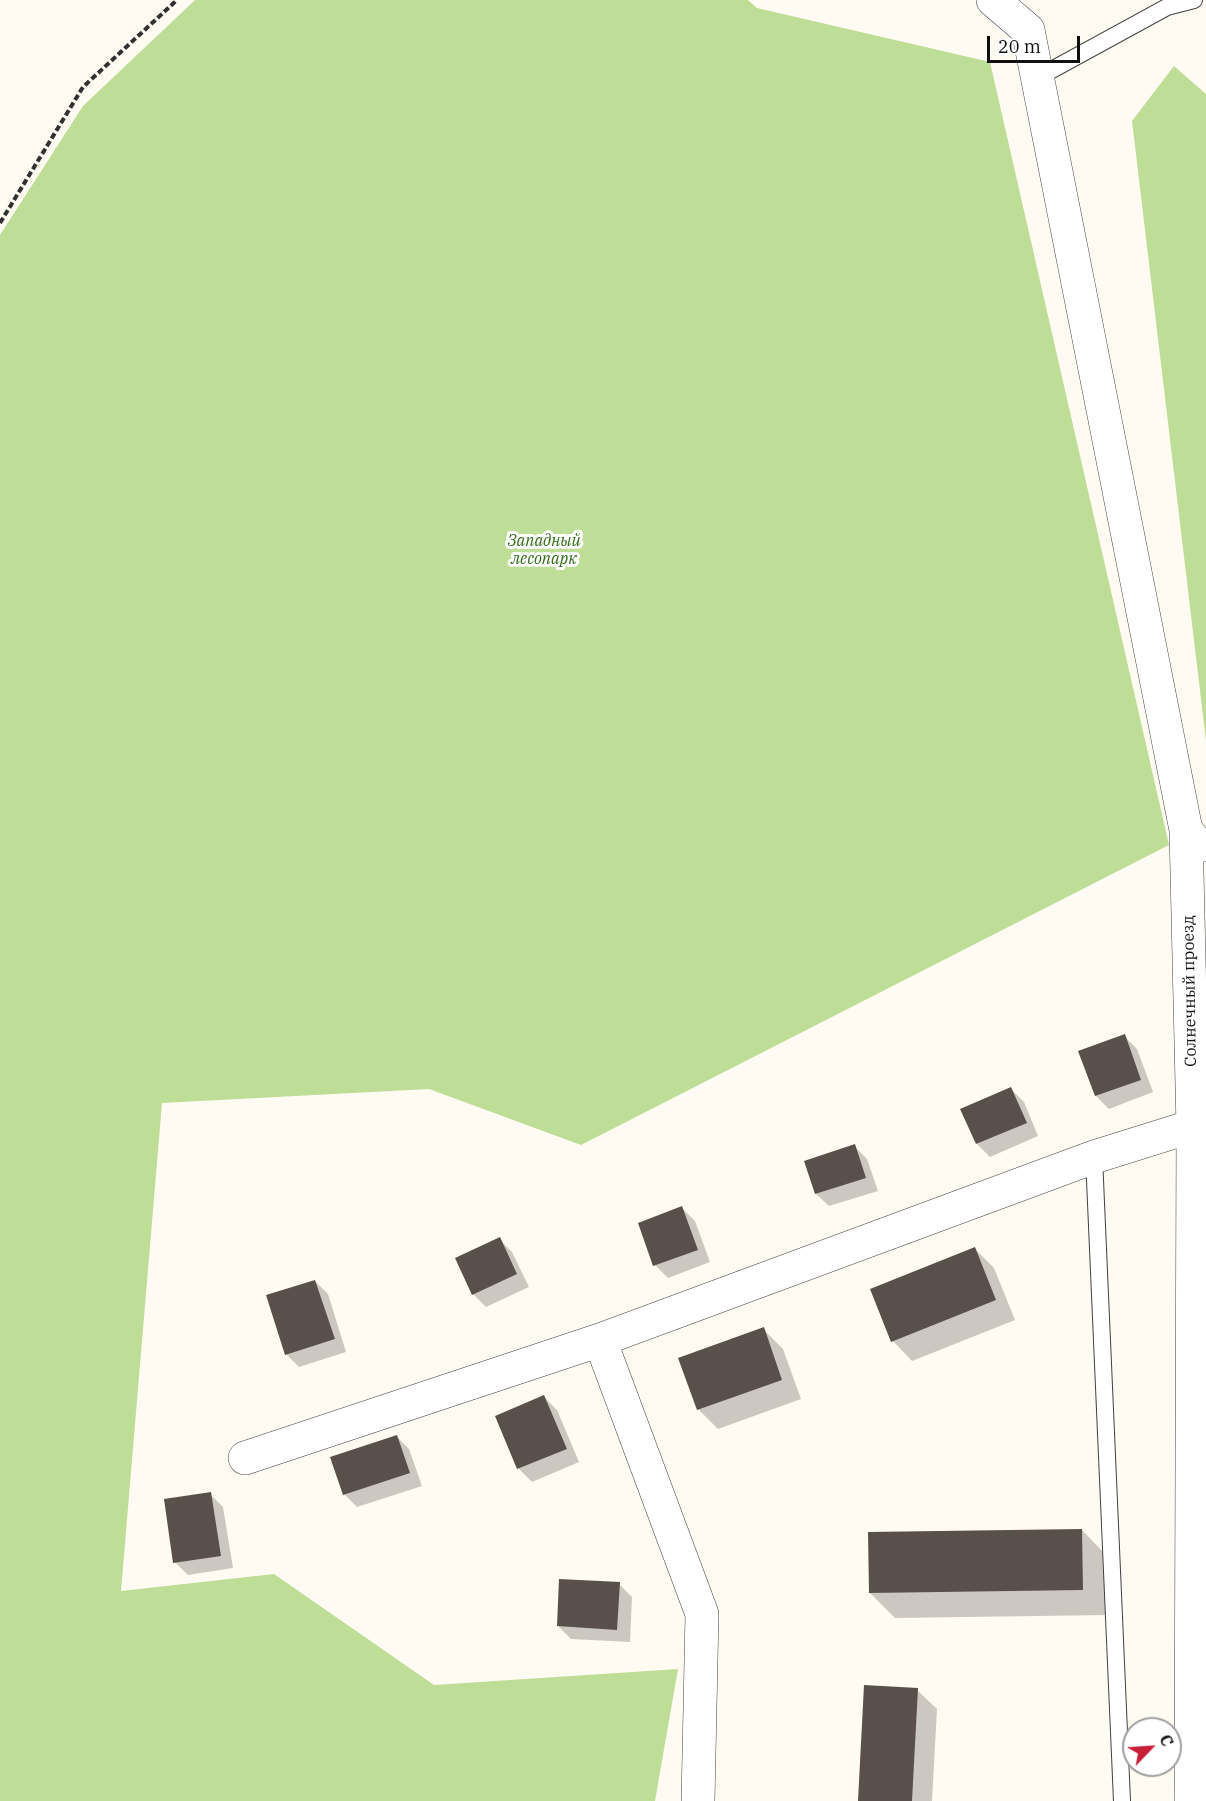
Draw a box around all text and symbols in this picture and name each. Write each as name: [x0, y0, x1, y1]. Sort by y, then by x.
scale bar: [990, 24, 1083, 62]
text: 20 m: [998, 35, 1041, 58]
park label: Западный лесопарк: [507, 531, 581, 569]
street label: Солнечный проезд: [1179, 915, 1201, 1067]
north arrow: [1122, 1717, 1182, 1777]
text: С: [1155, 1731, 1178, 1749]

